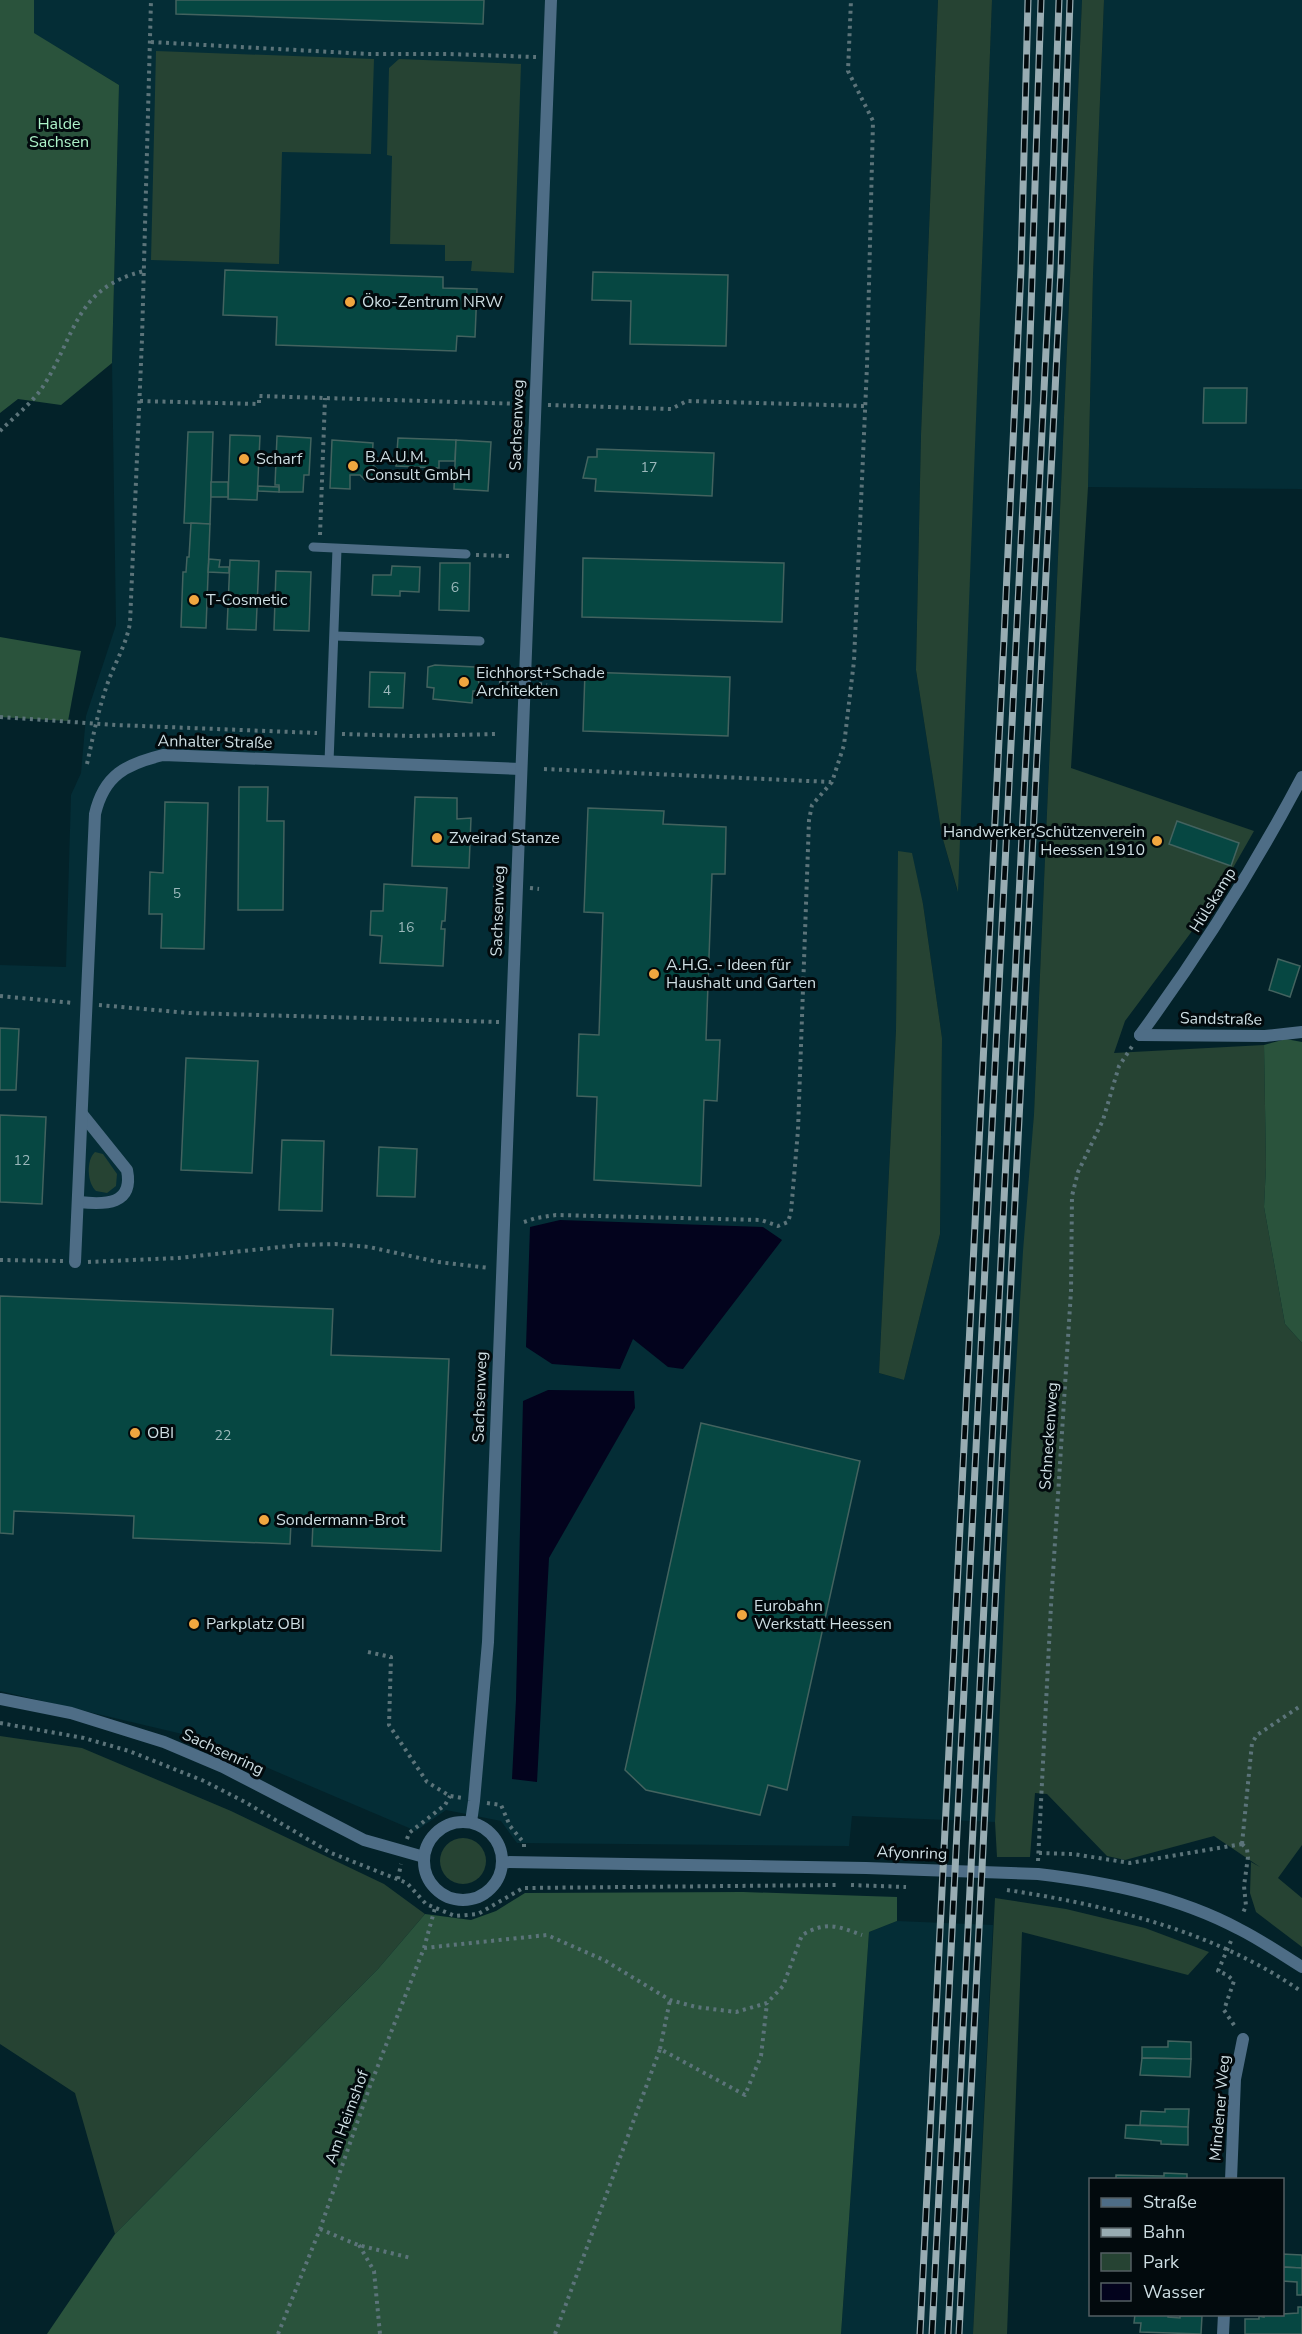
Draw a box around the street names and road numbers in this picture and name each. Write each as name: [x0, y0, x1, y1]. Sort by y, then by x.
street label: Sachsenweg: [504, 379, 530, 471]
street label: Anhalter Straße: [157, 730, 273, 754]
street label: Hülskamp: [1184, 863, 1242, 937]
street label: Sachsenweg: [485, 865, 511, 957]
street label: Sandstraße: [1180, 1007, 1262, 1031]
street label: Sachsenweg: [467, 1351, 493, 1443]
street label: Schneckenweg: [1034, 1381, 1064, 1491]
street label: Sachsenring: [178, 1723, 268, 1781]
street label: Afyonring: [876, 1841, 948, 1865]
street label: Mindener Weg: [1204, 2054, 1236, 2162]
street label: Am Heimshof: [320, 2066, 374, 2167]

